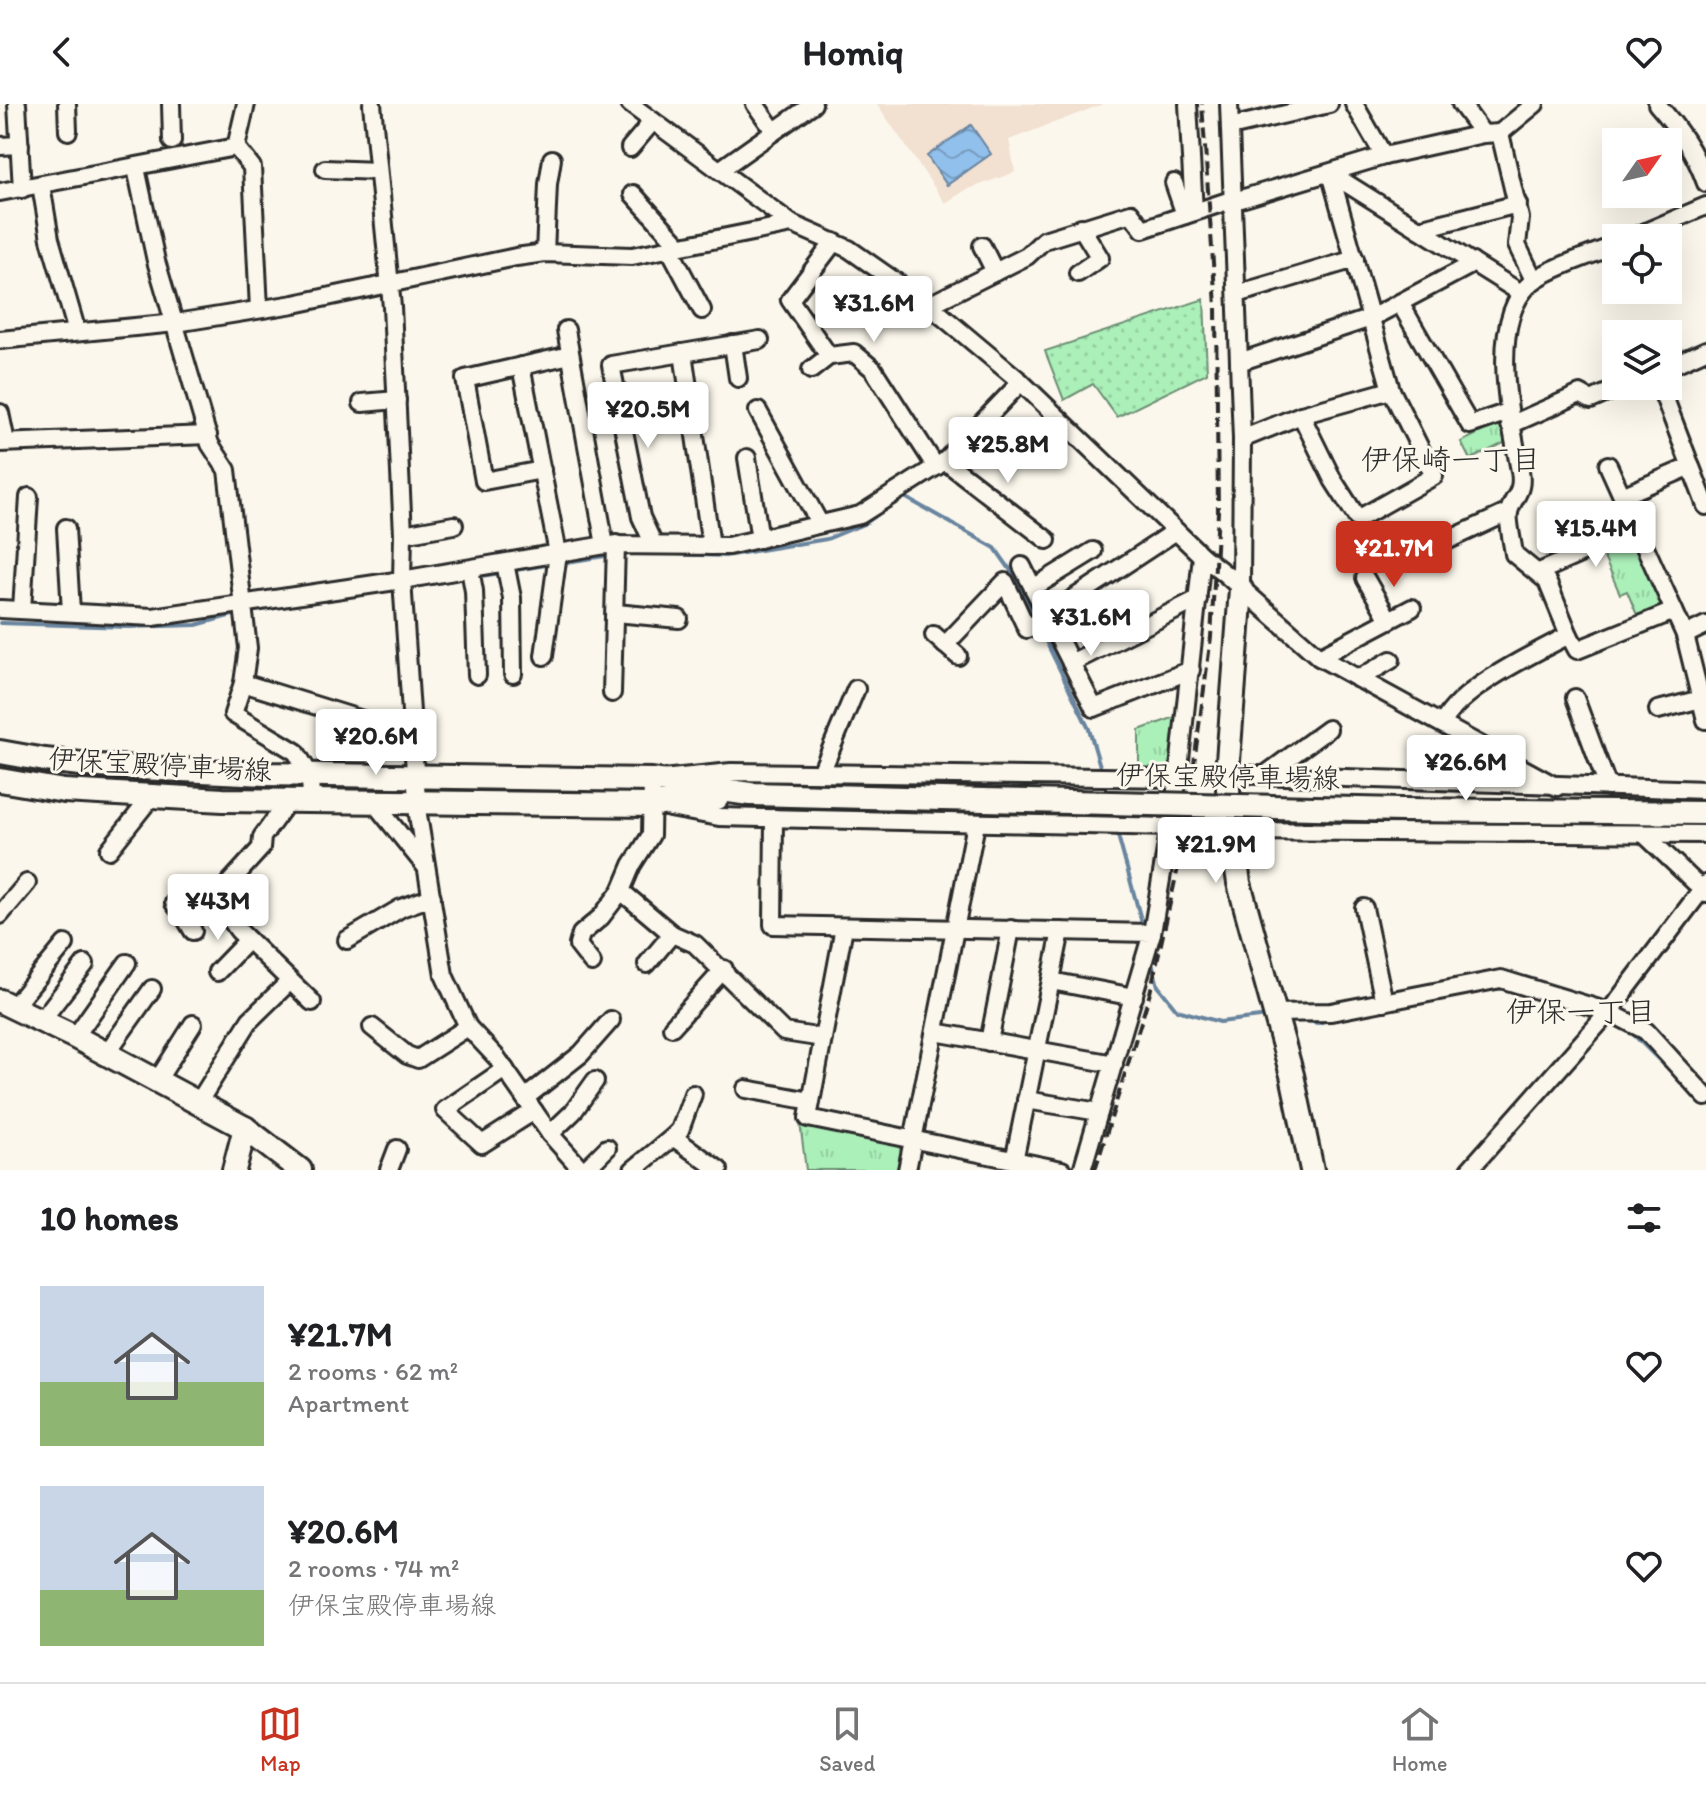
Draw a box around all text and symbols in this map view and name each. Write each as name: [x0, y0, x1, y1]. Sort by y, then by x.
icon: back: [40, 30, 84, 74]
icon: heart: [1622, 30, 1666, 74]
text: Homiq: [802, 31, 904, 74]
north arrow: [1602, 128, 1682, 208]
map controls: [1602, 128, 1682, 400]
button: locate: [1602, 224, 1682, 304]
pin: ¥31.6M: [809, 276, 939, 344]
text: ¥31.6M: [833, 286, 915, 318]
button: layers: [1602, 320, 1682, 400]
pin: ¥20.5M: [583, 382, 713, 450]
text: ¥20.5M: [606, 392, 690, 424]
pin: ¥25.8M: [943, 417, 1073, 485]
text: ¥25.8M: [967, 427, 1049, 459]
district label: 伊保崎一丁目: [1361, 441, 1541, 478]
pin: ¥15.4M: [1531, 501, 1661, 569]
text: ¥15.4M: [1555, 511, 1637, 543]
pin: ¥21.7M: [1329, 521, 1459, 589]
text: ¥21.7M: [1354, 531, 1434, 563]
pin: ¥31.6M: [1026, 590, 1156, 658]
text: ¥31.6M: [1050, 600, 1132, 632]
pin: ¥20.6M: [311, 709, 441, 777]
text: ¥20.6M: [334, 719, 418, 751]
pin: ¥26.6M: [1401, 735, 1531, 803]
street label: 伊保宝殿停車場線: [47, 741, 273, 787]
text: ¥26.6M: [1425, 745, 1507, 777]
street label: 伊保宝殿停車場線: [1116, 757, 1340, 795]
pin: ¥21.9M: [1151, 817, 1281, 885]
text: ¥21.9M: [1176, 827, 1256, 859]
pin: ¥43M: [171, 874, 265, 942]
text: ¥43M: [186, 884, 250, 916]
district label: 伊保一丁目: [1506, 993, 1656, 1030]
icon: filters: [1622, 1196, 1666, 1240]
text: 10 homes: [40, 1198, 179, 1239]
text: ¥21.7M: [288, 1314, 393, 1355]
icon: home: [104, 1318, 200, 1414]
icon: heart: [1622, 1344, 1666, 1388]
text: 2 rooms · 62 m²: [288, 1355, 458, 1387]
text: Apartment: [288, 1387, 409, 1419]
text: ¥20.6M: [288, 1511, 399, 1552]
icon: home: [104, 1518, 200, 1614]
icon: heart: [1622, 1544, 1666, 1588]
text: 2 rooms · 74 m²: [288, 1552, 459, 1584]
text: 伊保宝殿停車場線: [288, 1589, 496, 1621]
tab: Map: [258, 1702, 302, 1777]
tab: Saved: [819, 1702, 875, 1777]
tab: Home: [1392, 1702, 1448, 1777]

